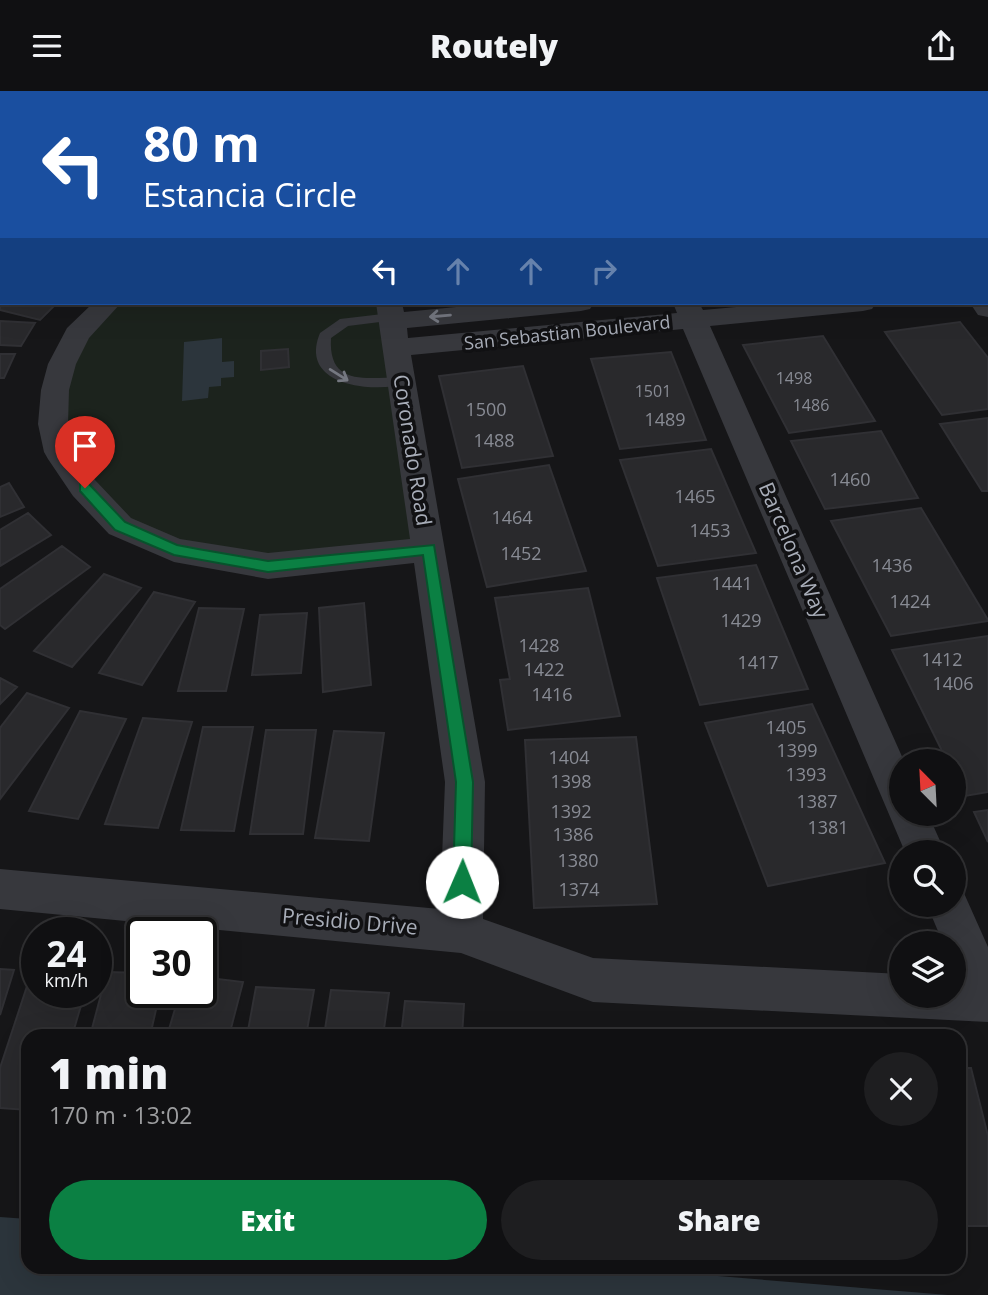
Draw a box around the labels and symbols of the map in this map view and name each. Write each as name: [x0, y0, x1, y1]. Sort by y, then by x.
street label: San Sebastian Boulevard: [463, 309, 671, 355]
one-way arrow: [429, 310, 452, 323]
one-way arrow: [329, 367, 348, 382]
house number: 1498: [776, 367, 812, 389]
street label: Coronado Road: [387, 372, 439, 528]
house number: 1501: [635, 380, 671, 402]
house number: 1486: [793, 394, 829, 416]
house number: 1500: [465, 397, 507, 421]
house number: 1489: [644, 407, 686, 431]
pin: [55, 416, 115, 488]
house number: 1488: [473, 428, 515, 452]
house number: 1460: [829, 467, 871, 491]
street label: Barcelona Way: [753, 478, 835, 623]
house number: 1465: [674, 484, 716, 508]
house number: 1464: [491, 505, 533, 529]
house number: 1453: [689, 518, 731, 542]
house number: 1452: [500, 541, 542, 565]
house number: 1436: [871, 553, 913, 577]
house number: 1441: [711, 571, 753, 595]
house number: 1424: [889, 589, 931, 613]
house number: 1429: [720, 608, 762, 632]
house number: 1428: [518, 633, 560, 657]
house number: 1412: [921, 647, 963, 671]
house number: 1417: [737, 650, 779, 674]
house number: 1422: [523, 657, 565, 681]
house number: 1406: [932, 671, 974, 695]
house number: 1416: [531, 682, 573, 706]
house number: 1405: [765, 715, 807, 739]
house number: 1399: [776, 738, 818, 762]
house number: 1404: [548, 745, 590, 769]
north arrow: [889, 749, 966, 826]
house number: 1393: [785, 762, 827, 786]
house number: 1398: [550, 769, 592, 793]
house number: 1387: [796, 789, 838, 813]
house number: 1392: [550, 799, 592, 823]
house number: 1381: [807, 815, 849, 839]
house number: 1386: [552, 822, 594, 846]
position arrow: [425, 845, 499, 919]
house number: 1380: [557, 848, 599, 872]
house number: 1374: [558, 877, 600, 901]
street label: Presidio Drive: [281, 901, 419, 941]
speed limit sign: 30: [126, 917, 217, 1008]

